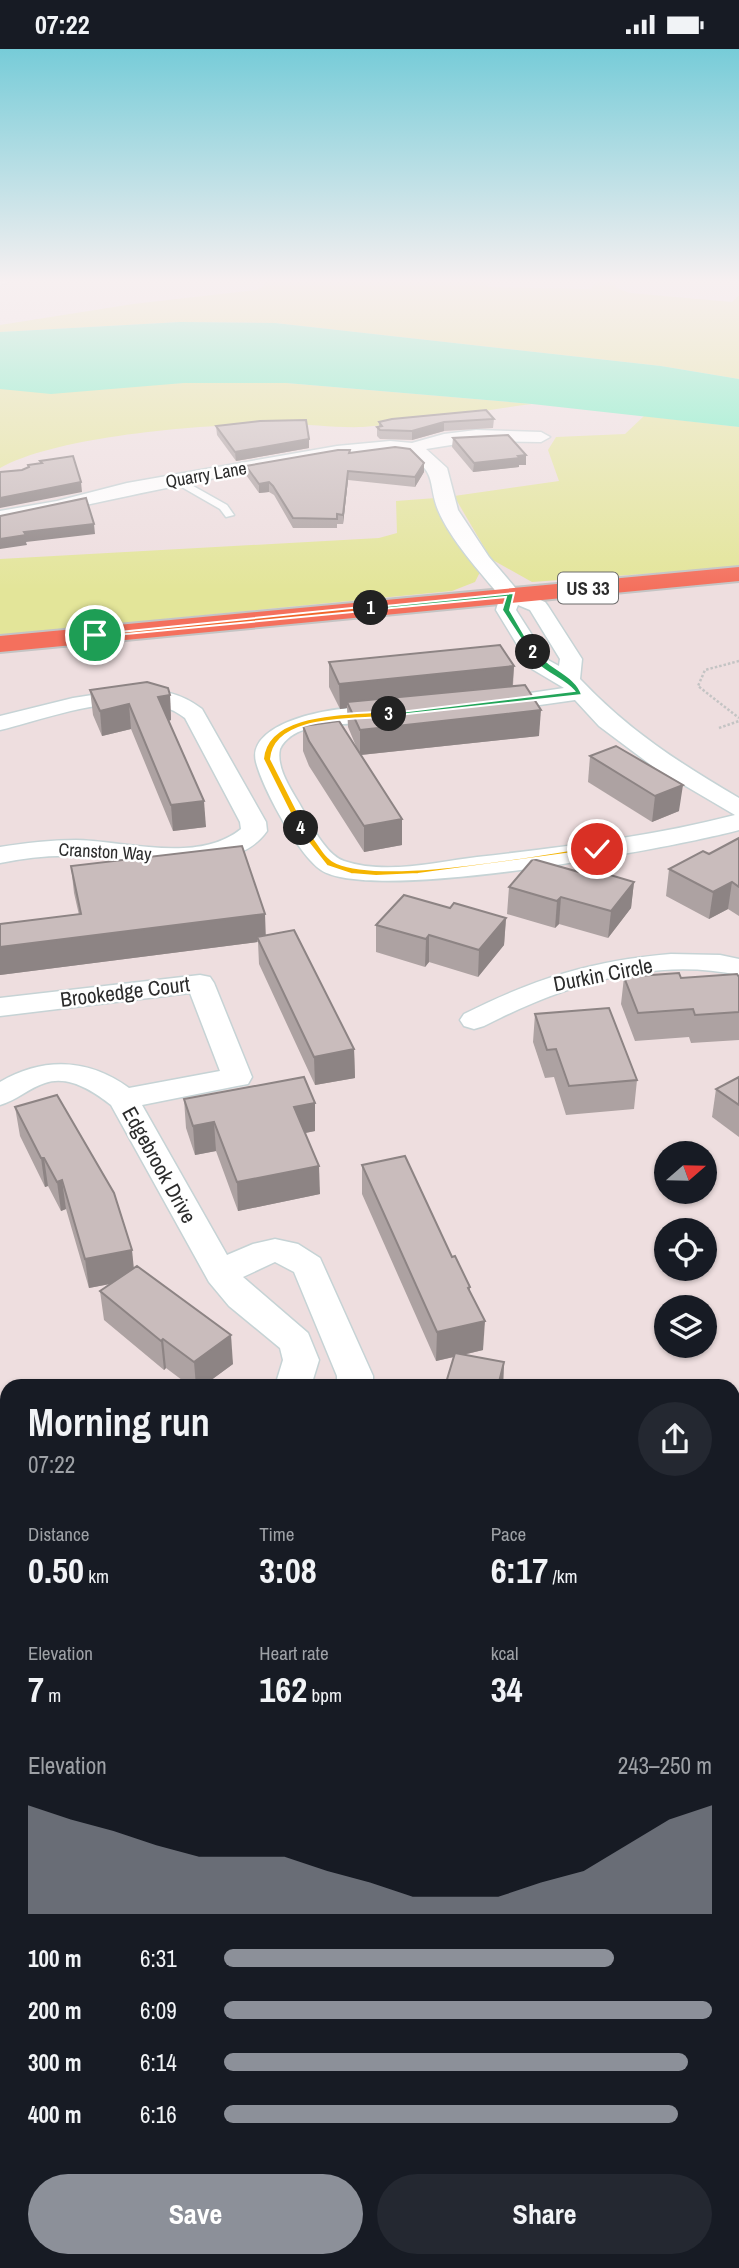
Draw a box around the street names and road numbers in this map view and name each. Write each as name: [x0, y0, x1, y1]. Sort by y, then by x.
street label: Quarry Lane: [163, 455, 248, 494]
road number: US 33: [558, 573, 618, 603]
street label: Cranston Way: [58, 837, 153, 866]
street label: Durkin Circle: [551, 951, 655, 998]
street label: Brookedge Court: [59, 969, 192, 1014]
street label: Edgebrook Drive: [115, 1101, 203, 1228]

